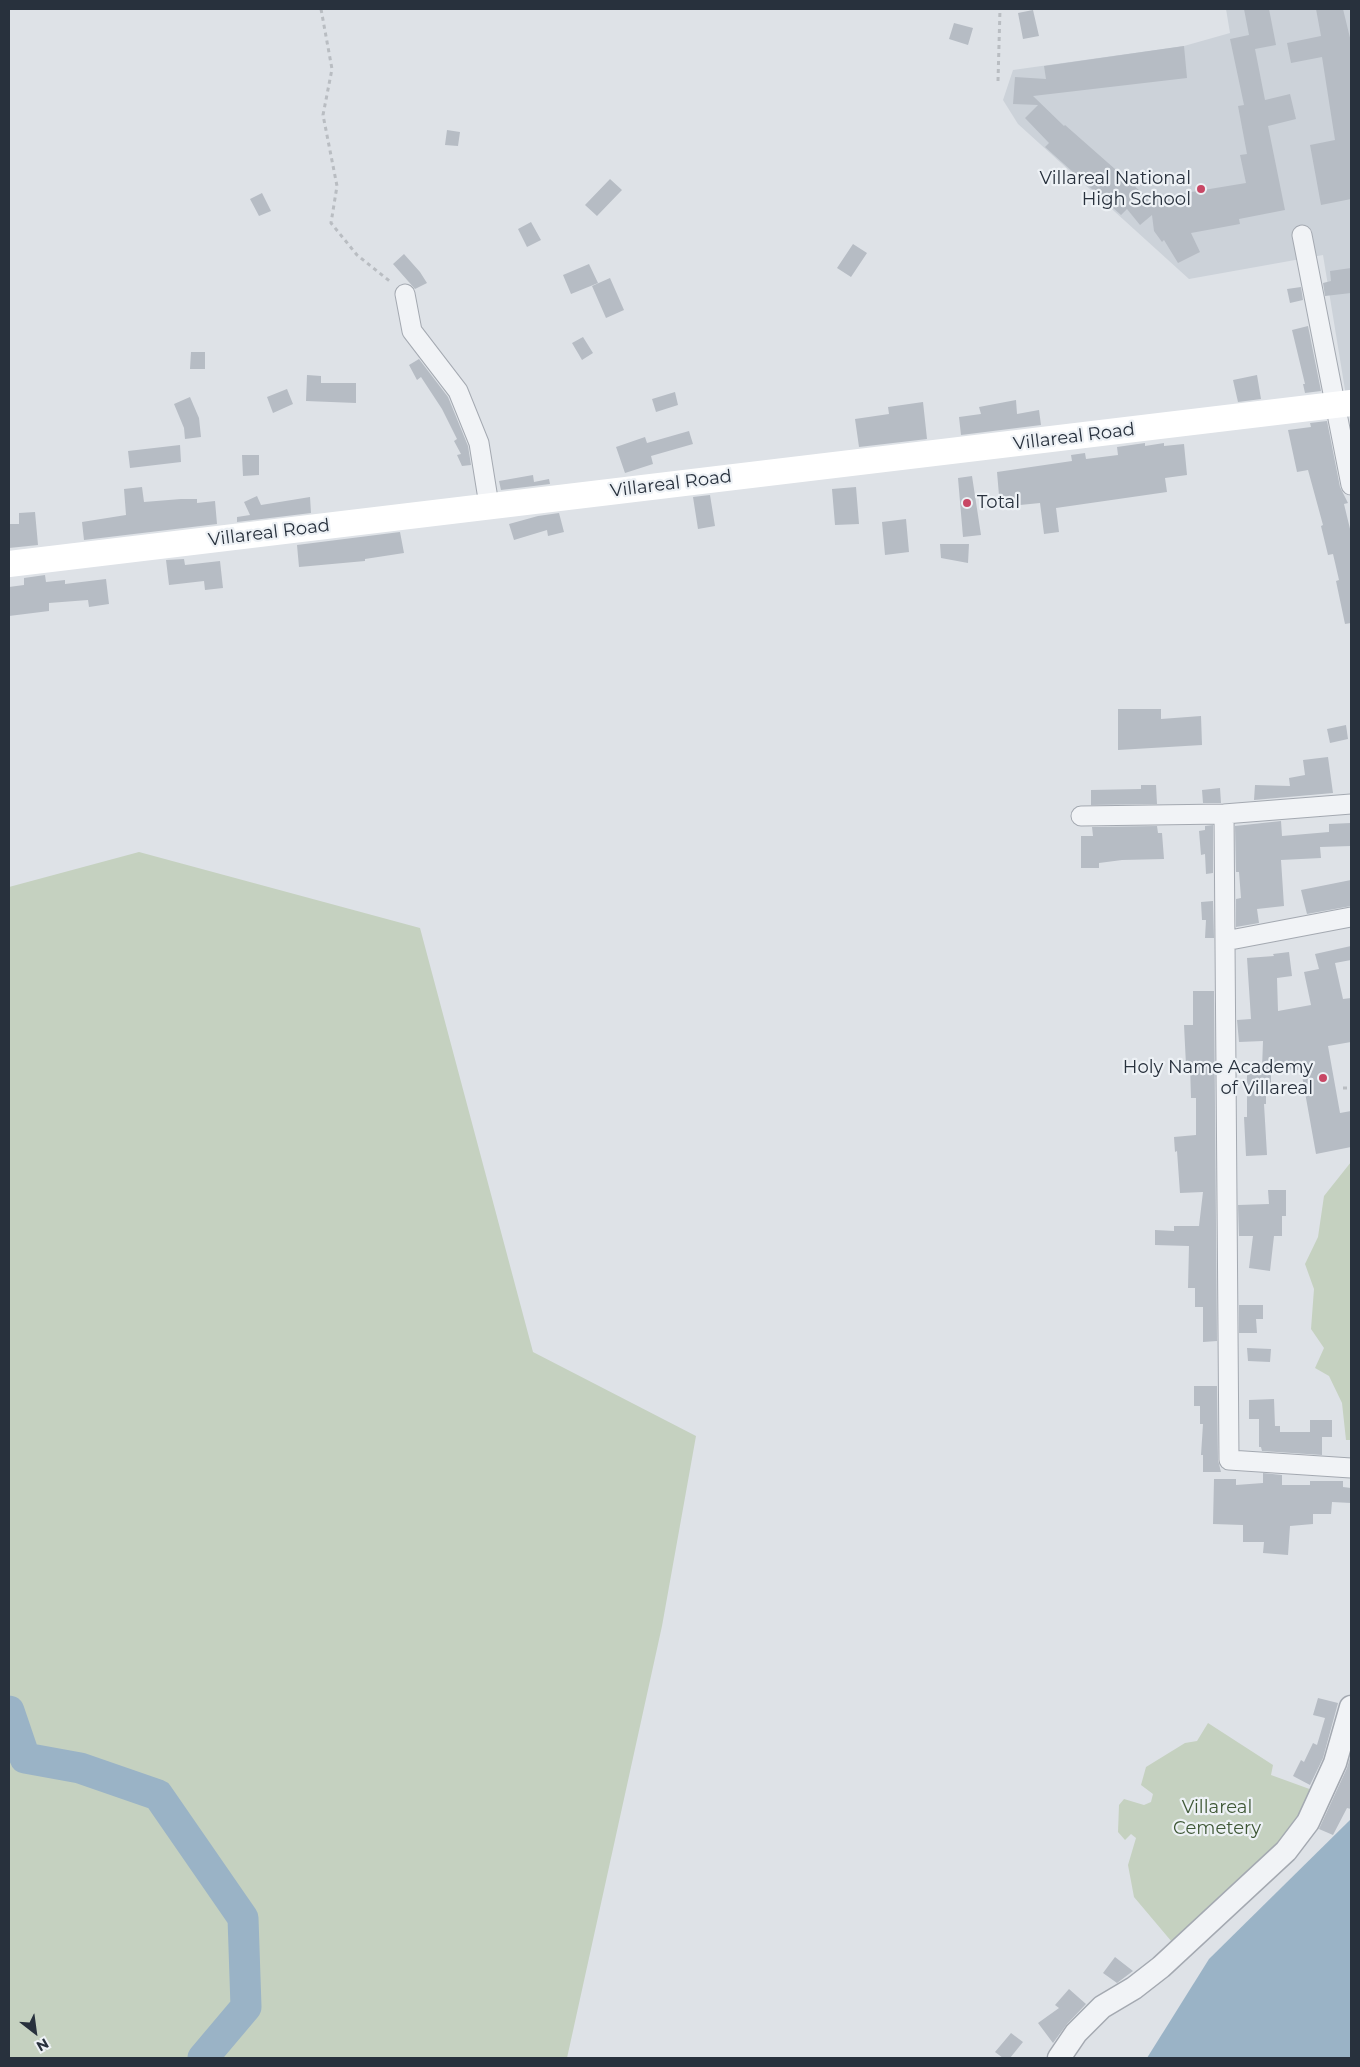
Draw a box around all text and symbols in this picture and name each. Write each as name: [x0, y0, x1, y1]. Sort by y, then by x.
place label: Villareal National High School: [1040, 168, 1191, 210]
marker: Villareal National High School: [1195, 183, 1207, 195]
street label: Villareal Road: [1012, 419, 1136, 455]
street label: Villareal Road: [609, 466, 733, 502]
place label: Total: [977, 492, 1020, 514]
marker: Total: [961, 497, 973, 509]
street label: Villareal Road: [207, 515, 331, 551]
place label: Holy Name Academy of Villareal: [1123, 1057, 1313, 1100]
marker: Holy Name Academy of Villareal: [1317, 1072, 1329, 1084]
park label: Villareal Cemetery: [1173, 1797, 1261, 1840]
north arrow: [10, 2007, 60, 2057]
text: N: [33, 2034, 52, 2056]

